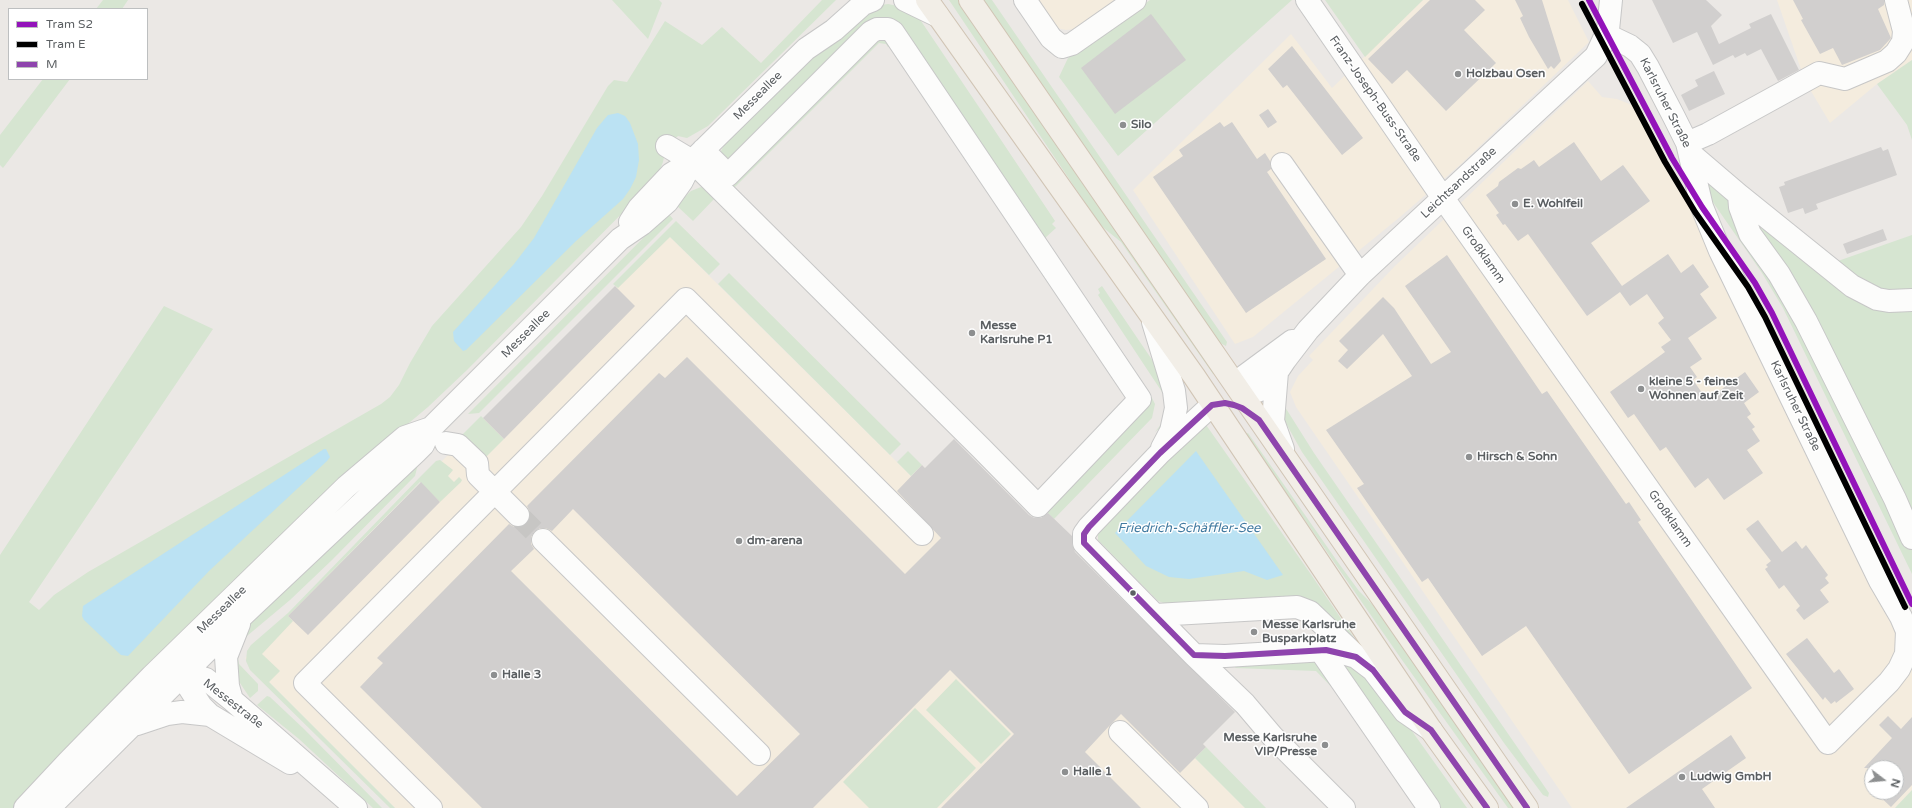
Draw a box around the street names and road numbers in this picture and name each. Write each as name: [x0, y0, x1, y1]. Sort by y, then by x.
street label: Franz-Joseph-Buss-Straße: [1326, 33, 1424, 165]
street label: Karlsruher Straße: [1636, 56, 1694, 150]
street label: Messeallee: [731, 69, 785, 123]
street label: Leichtsandstraße: [1418, 144, 1500, 222]
street label: Großklamm: [1458, 224, 1508, 286]
street label: Messeallee: [499, 307, 553, 361]
street label: Karlsruher Straße: [1767, 358, 1823, 454]
street label: Großklamm: [1645, 488, 1695, 550]
street label: Messeallee: [194, 583, 250, 637]
street label: Messestraße: [200, 676, 266, 732]

